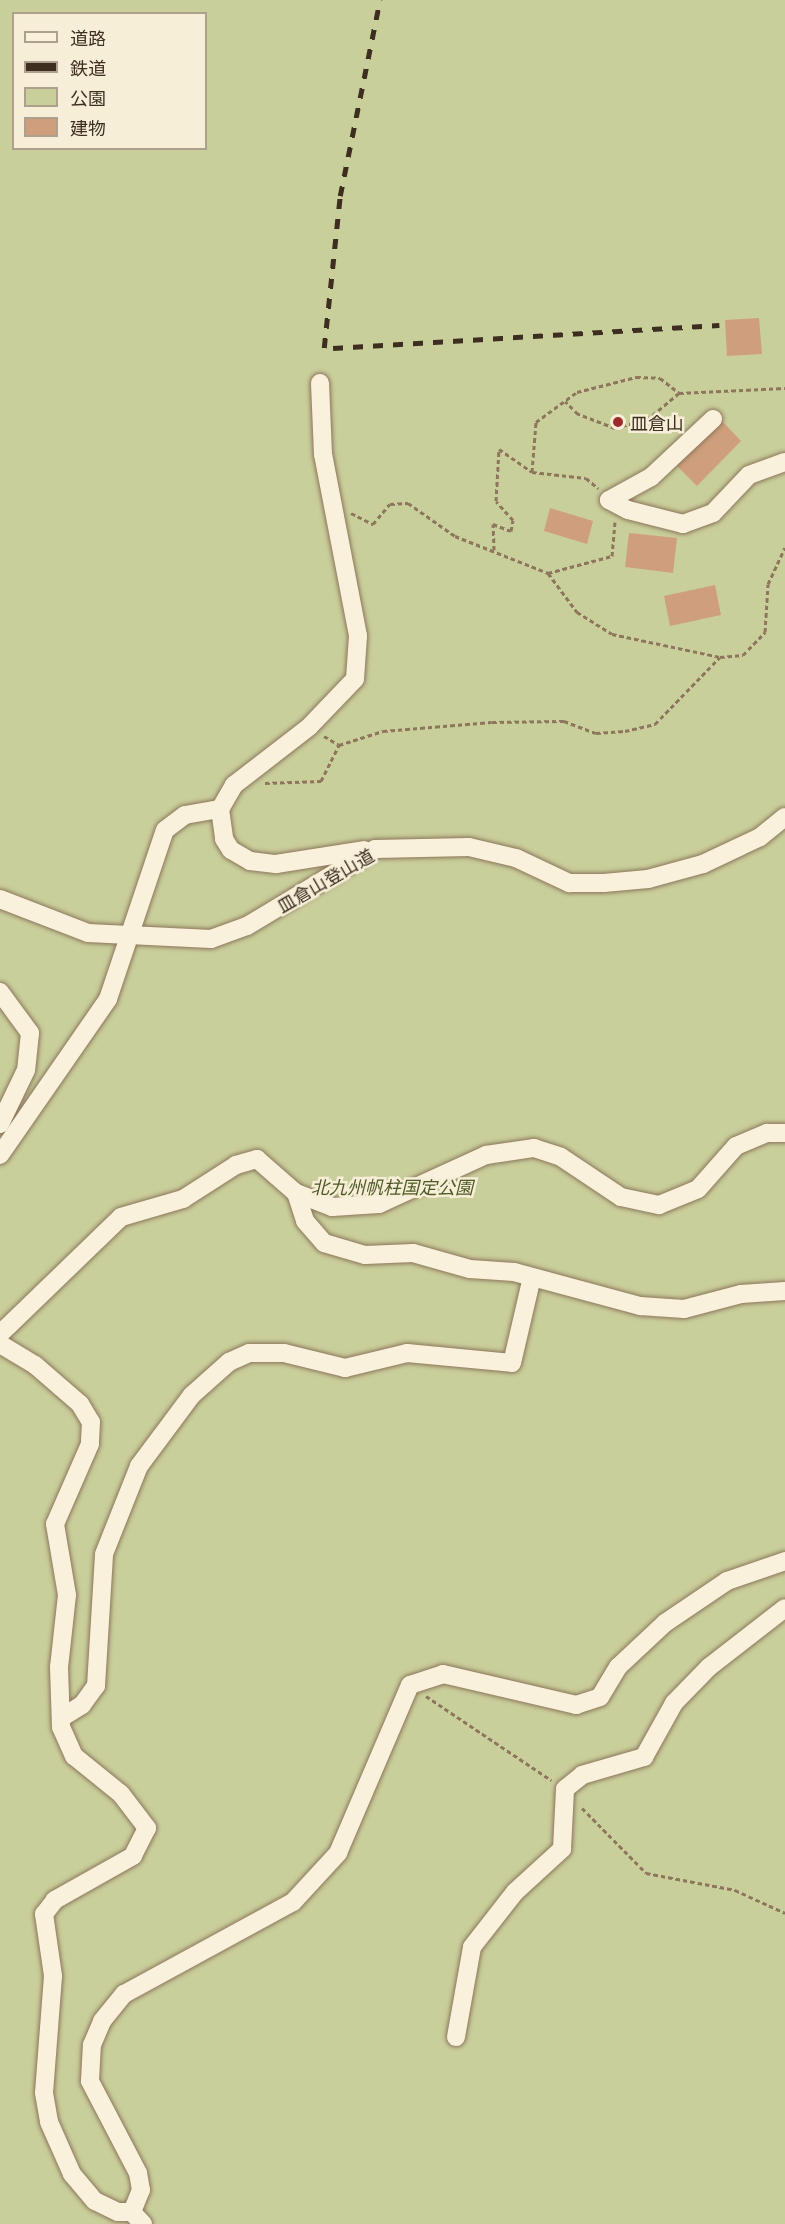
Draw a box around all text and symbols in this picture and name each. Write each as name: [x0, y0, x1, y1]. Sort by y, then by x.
legend: [12, 12, 207, 150]
text: 道路: [70, 24, 106, 50]
text: 鉄道: [70, 54, 106, 80]
text: 公園: [70, 84, 106, 110]
text: 建物: [70, 114, 106, 140]
place label: 皿倉山: [630, 411, 684, 433]
marker: 皿倉山: [611, 415, 625, 429]
street label: 皿倉山登山道: [273, 844, 377, 916]
park label: 北九州帆柱国定公園: [311, 1175, 473, 1197]

